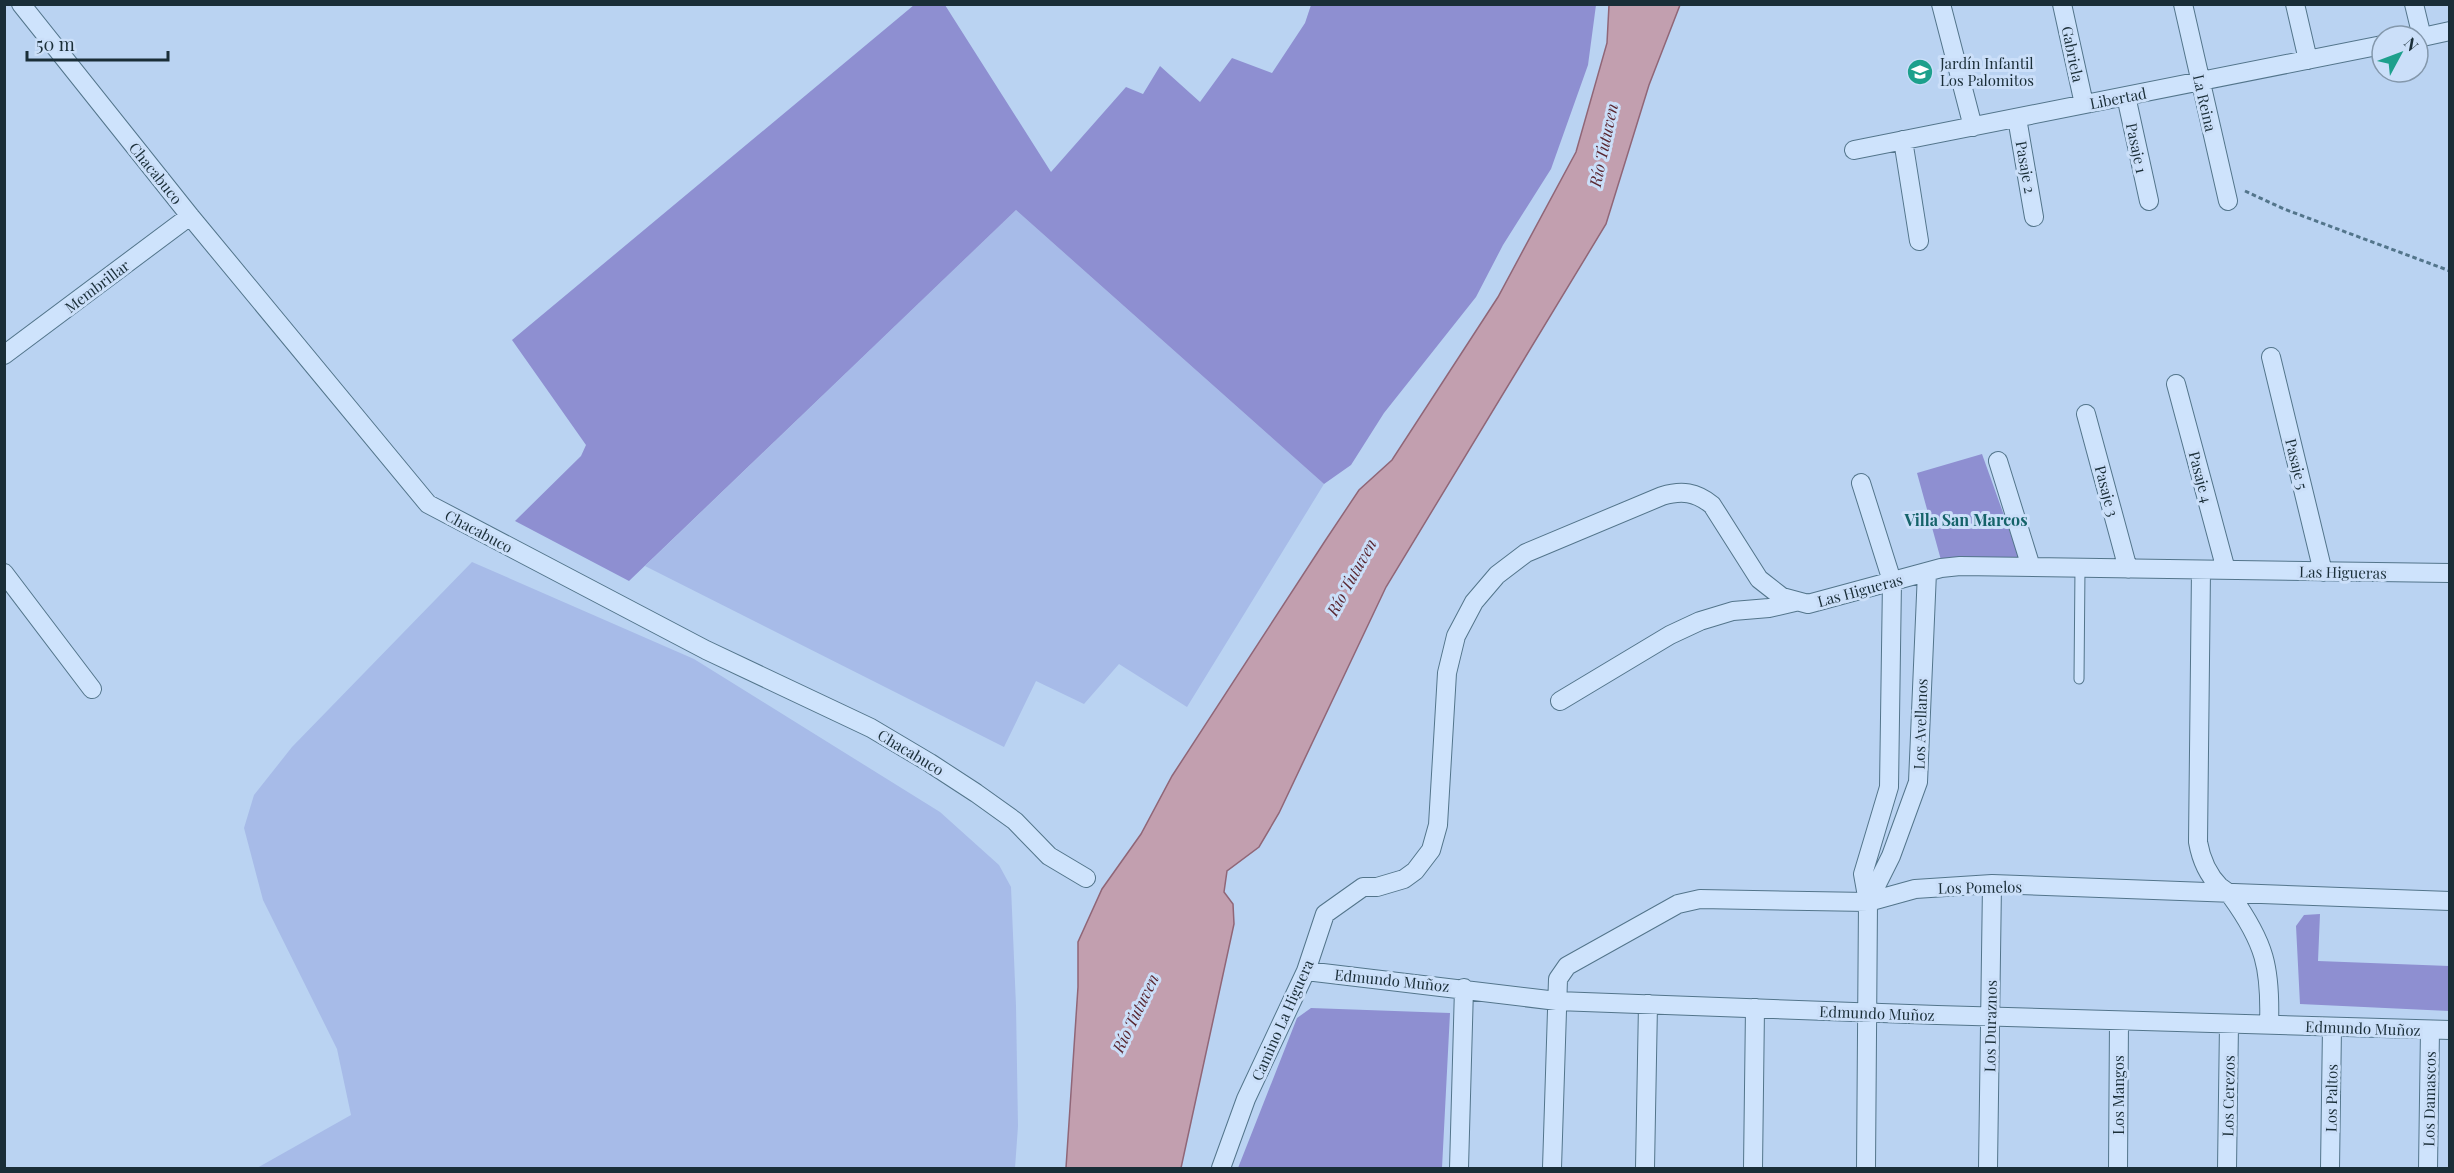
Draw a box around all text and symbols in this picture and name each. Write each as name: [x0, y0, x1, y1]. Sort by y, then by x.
scale bar: [27, 24, 168, 62]
street label: Gabriela: [2057, 24, 2089, 84]
north arrow: [2370, 24, 2430, 84]
text: 50 m: [36, 32, 75, 56]
text: N: [2400, 33, 2424, 55]
place label: Jardín Infantil Los Palomitos: [1939, 53, 2034, 90]
school or university icon: Jardín Infantil Los Palomitos: [1905, 57, 1935, 87]
street label: La Reina: [2189, 73, 2221, 134]
street label: Libertad: [2088, 83, 2148, 113]
water label: Río Tutuven: [1584, 101, 1622, 190]
street label: Pasaje 1: [2122, 121, 2152, 176]
street label: Chacabuco: [125, 138, 187, 208]
street label: Pasaje 2: [2012, 139, 2040, 195]
street label: Membrillar: [61, 255, 134, 317]
street label: Pasaje 5: [2281, 436, 2313, 492]
street label: Pasaje 4: [2185, 449, 2217, 505]
street label: Pasaje 3: [2091, 463, 2124, 519]
street label: Chacabuco: [442, 505, 516, 557]
district label: Villa San Marcos: [1903, 509, 2028, 530]
water label: Río Tutuven: [1321, 535, 1381, 620]
street label: Las Higueras: [2299, 561, 2387, 583]
street label: Las Higueras: [1815, 569, 1905, 611]
street label: Los Avellanos: [1908, 678, 1932, 770]
street label: Chacabuco: [874, 724, 948, 780]
street label: Los Pomelos: [1938, 876, 2022, 898]
street label: Camino La Higuera: [1246, 956, 1318, 1084]
street label: Edmundo Muñoz: [1334, 964, 1450, 996]
water label: Río Tutuven: [1107, 970, 1163, 1057]
street label: Los Duraznos: [1979, 980, 2001, 1072]
street label: Edmundo Muñoz: [1819, 1001, 1935, 1025]
street label: Edmundo Muñoz: [2305, 1016, 2421, 1040]
street label: Los Damascos: [2418, 1051, 2440, 1147]
street label: Los Mangos: [2108, 1055, 2128, 1135]
street label: Los Cerezos: [2217, 1055, 2239, 1137]
street label: Los Paltos: [2320, 1064, 2342, 1132]

